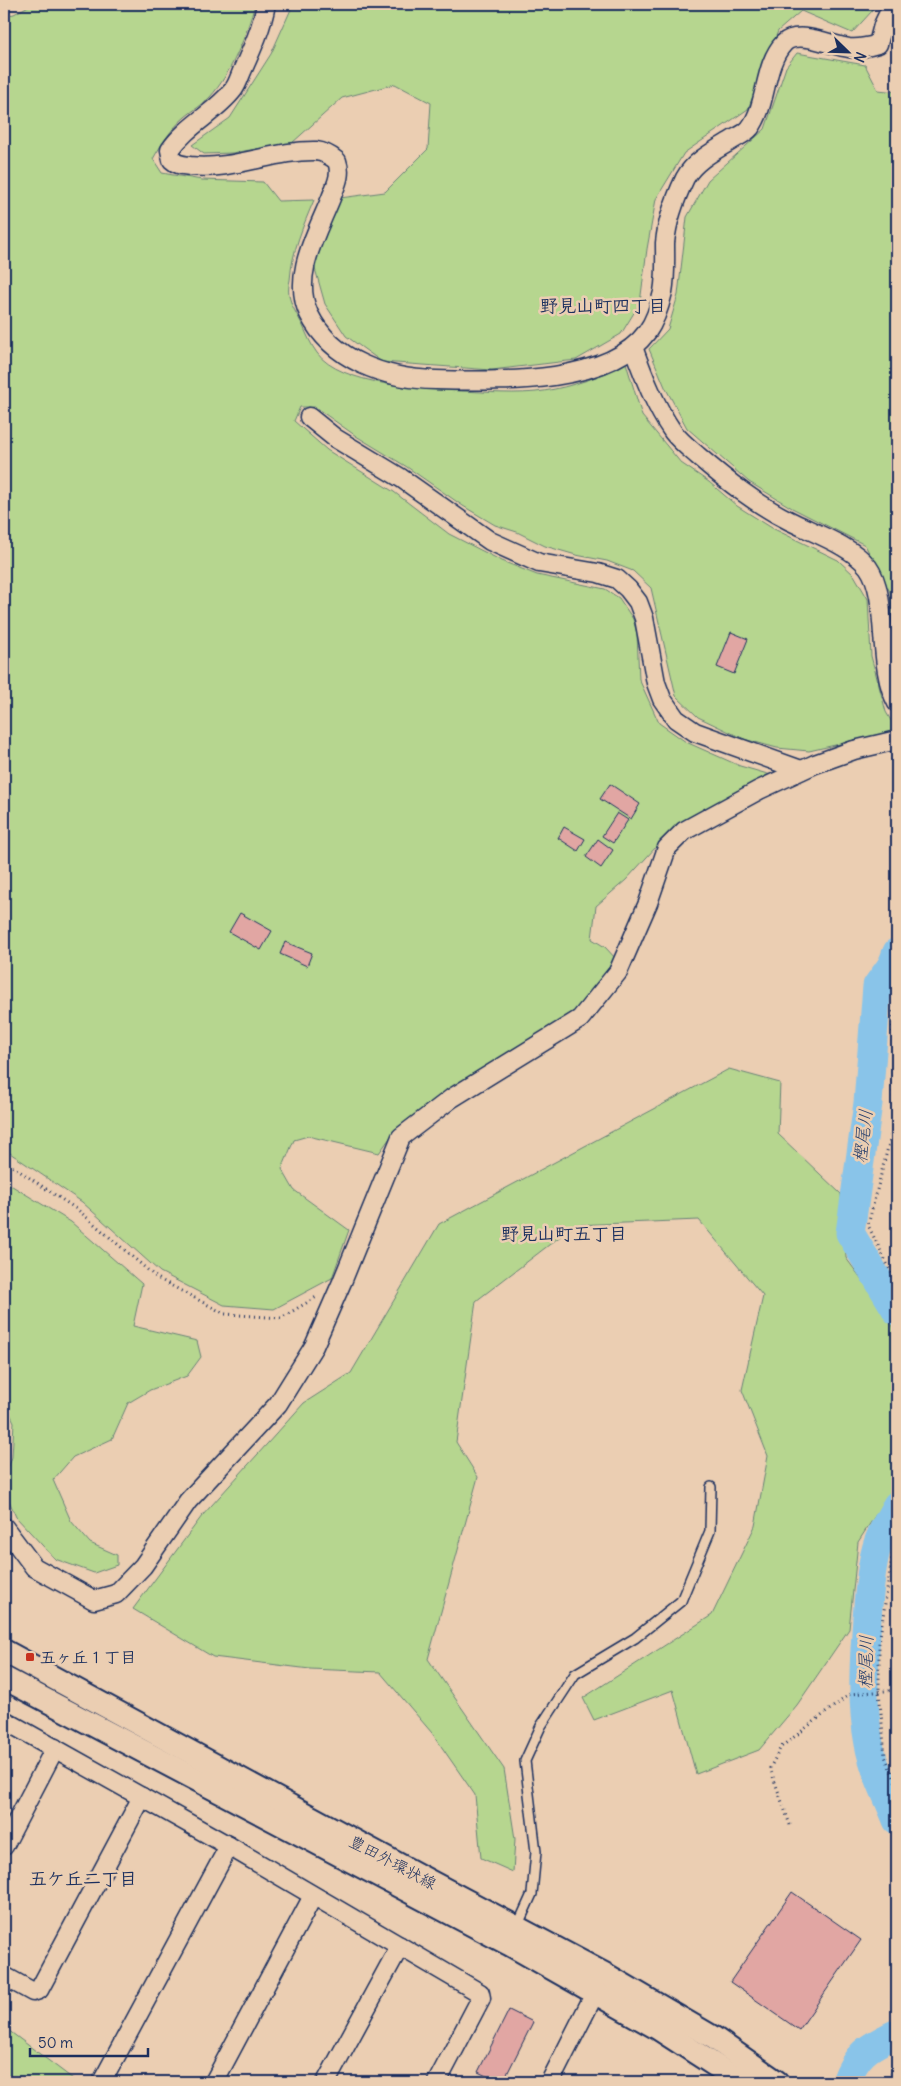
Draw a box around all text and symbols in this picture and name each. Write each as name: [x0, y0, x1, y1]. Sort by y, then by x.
north arrow: [824, 28, 874, 78]
text: N: [850, 49, 870, 65]
district label: 野見山町四丁目: [540, 294, 666, 317]
water label: 樫尾川: [848, 1108, 877, 1164]
district label: 野見山町五丁目: [501, 1222, 627, 1245]
water label: 樫尾川: [854, 1635, 877, 1689]
place label: 五ヶ丘１丁目: [40, 1647, 136, 1667]
marker: 五ヶ丘１丁目: [24, 1651, 36, 1663]
street label: 豊田外環状線: [346, 1831, 440, 1893]
district label: 五ケ丘二丁目: [29, 1867, 137, 1890]
scale bar: [30, 2026, 148, 2058]
text: 50 m: [38, 2033, 73, 2052]

